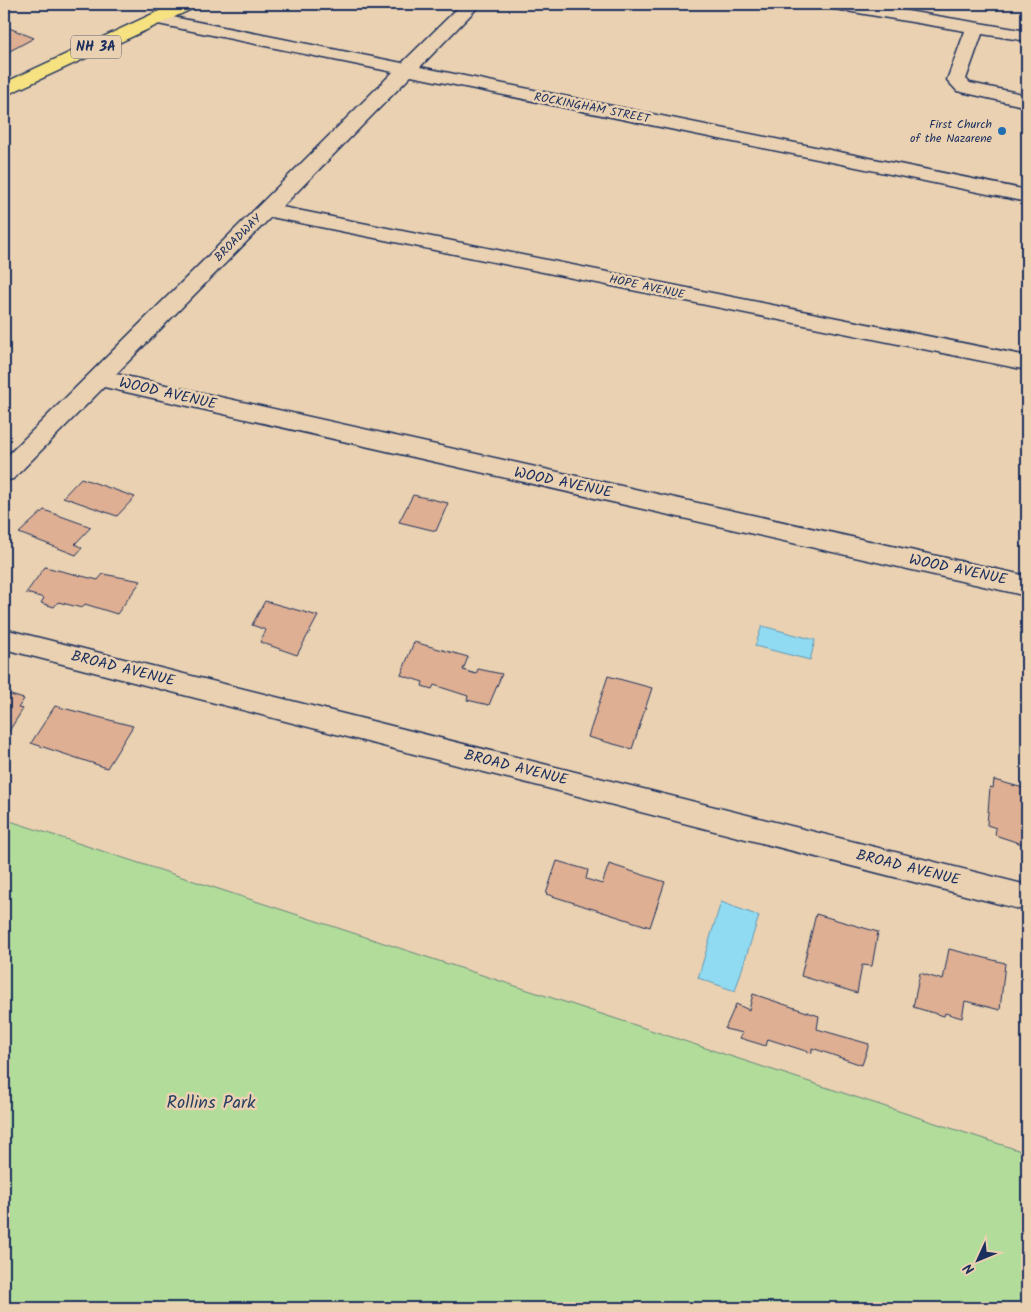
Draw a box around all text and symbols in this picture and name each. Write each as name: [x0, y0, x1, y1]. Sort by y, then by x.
road number: NH 3A: [71, 36, 121, 58]
street label: ROCKINGHAM STREET: [532, 87, 653, 129]
place label: First Church of the Nazarene: [910, 115, 993, 148]
marker: First Church of the Nazarene: [996, 125, 1008, 137]
street label: BROADWAY: [210, 209, 267, 266]
street label: HOPE AVENUE: [607, 270, 687, 304]
street label: WOOD AVENUE: [117, 371, 220, 417]
street label: WOOD AVENUE: [512, 461, 615, 505]
street label: WOOD AVENUE: [907, 548, 1010, 592]
street label: BROAD AVENUE: [69, 645, 179, 694]
street label: BROAD AVENUE: [462, 744, 572, 793]
street label: BROAD AVENUE: [854, 844, 964, 893]
park label: Rollins Park: [167, 1089, 256, 1118]
north arrow: [954, 1234, 1004, 1284]
text: N: [958, 1257, 980, 1279]

